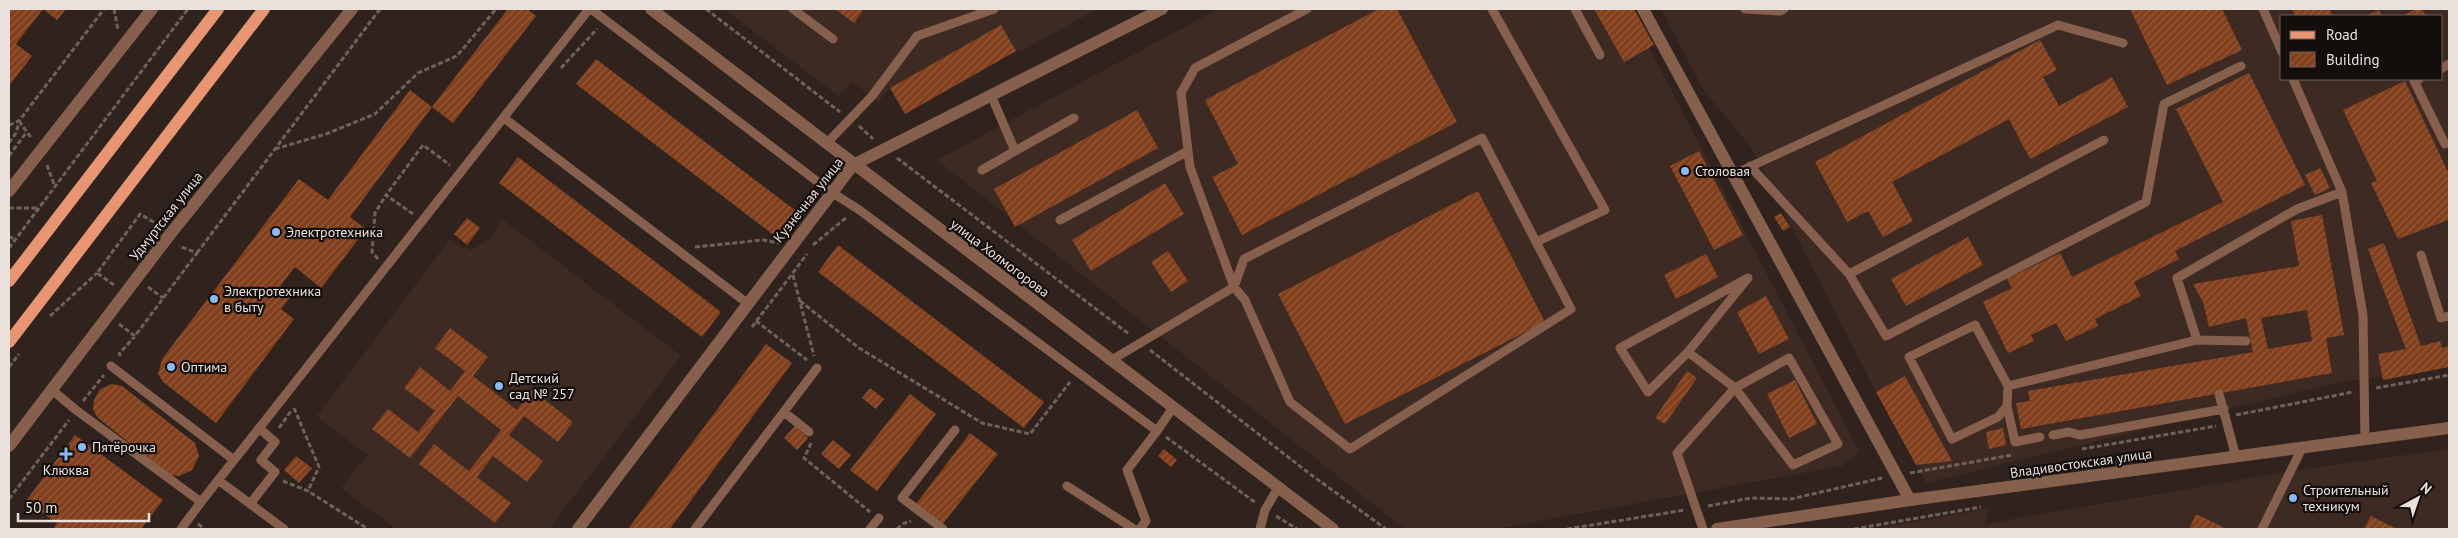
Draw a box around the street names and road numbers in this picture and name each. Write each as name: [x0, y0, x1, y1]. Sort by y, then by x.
street label: Кузнечная улица: [769, 154, 847, 246]
street label: Удмуртская улица: [126, 168, 206, 264]
street label: улица Холмогорова: [947, 215, 1053, 301]
street label: Владивостокская улица: [2009, 444, 2153, 482]

